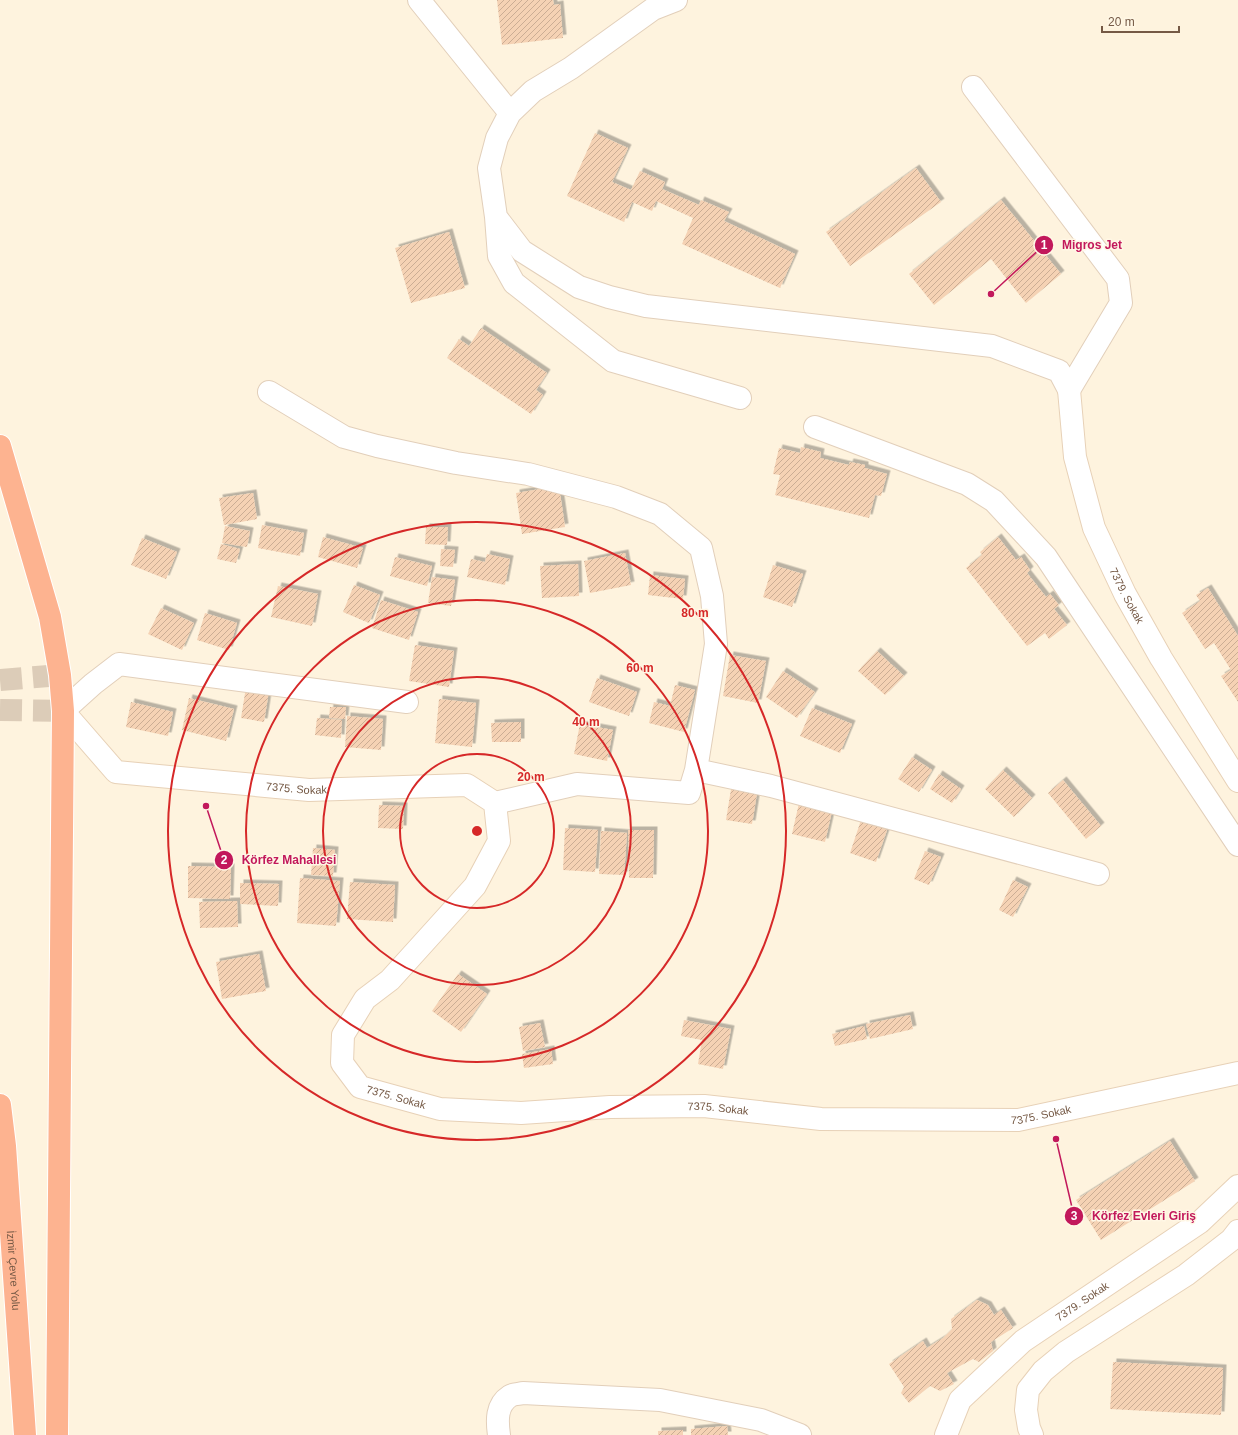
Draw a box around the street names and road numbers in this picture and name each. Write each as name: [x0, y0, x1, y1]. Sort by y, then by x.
street label: 7379. Sokak: [1108, 566, 1147, 626]
street label: 7375. Sokak: [265, 780, 328, 796]
street label: 7375. Sokak: [365, 1083, 428, 1111]
street label: 7375. Sokak: [687, 1100, 750, 1117]
street label: 7375. Sokak: [1011, 1103, 1073, 1126]
street label: İzmir Çevre Yolu: [5, 1230, 22, 1311]
street label: 7379. Sokak: [1053, 1279, 1111, 1323]

